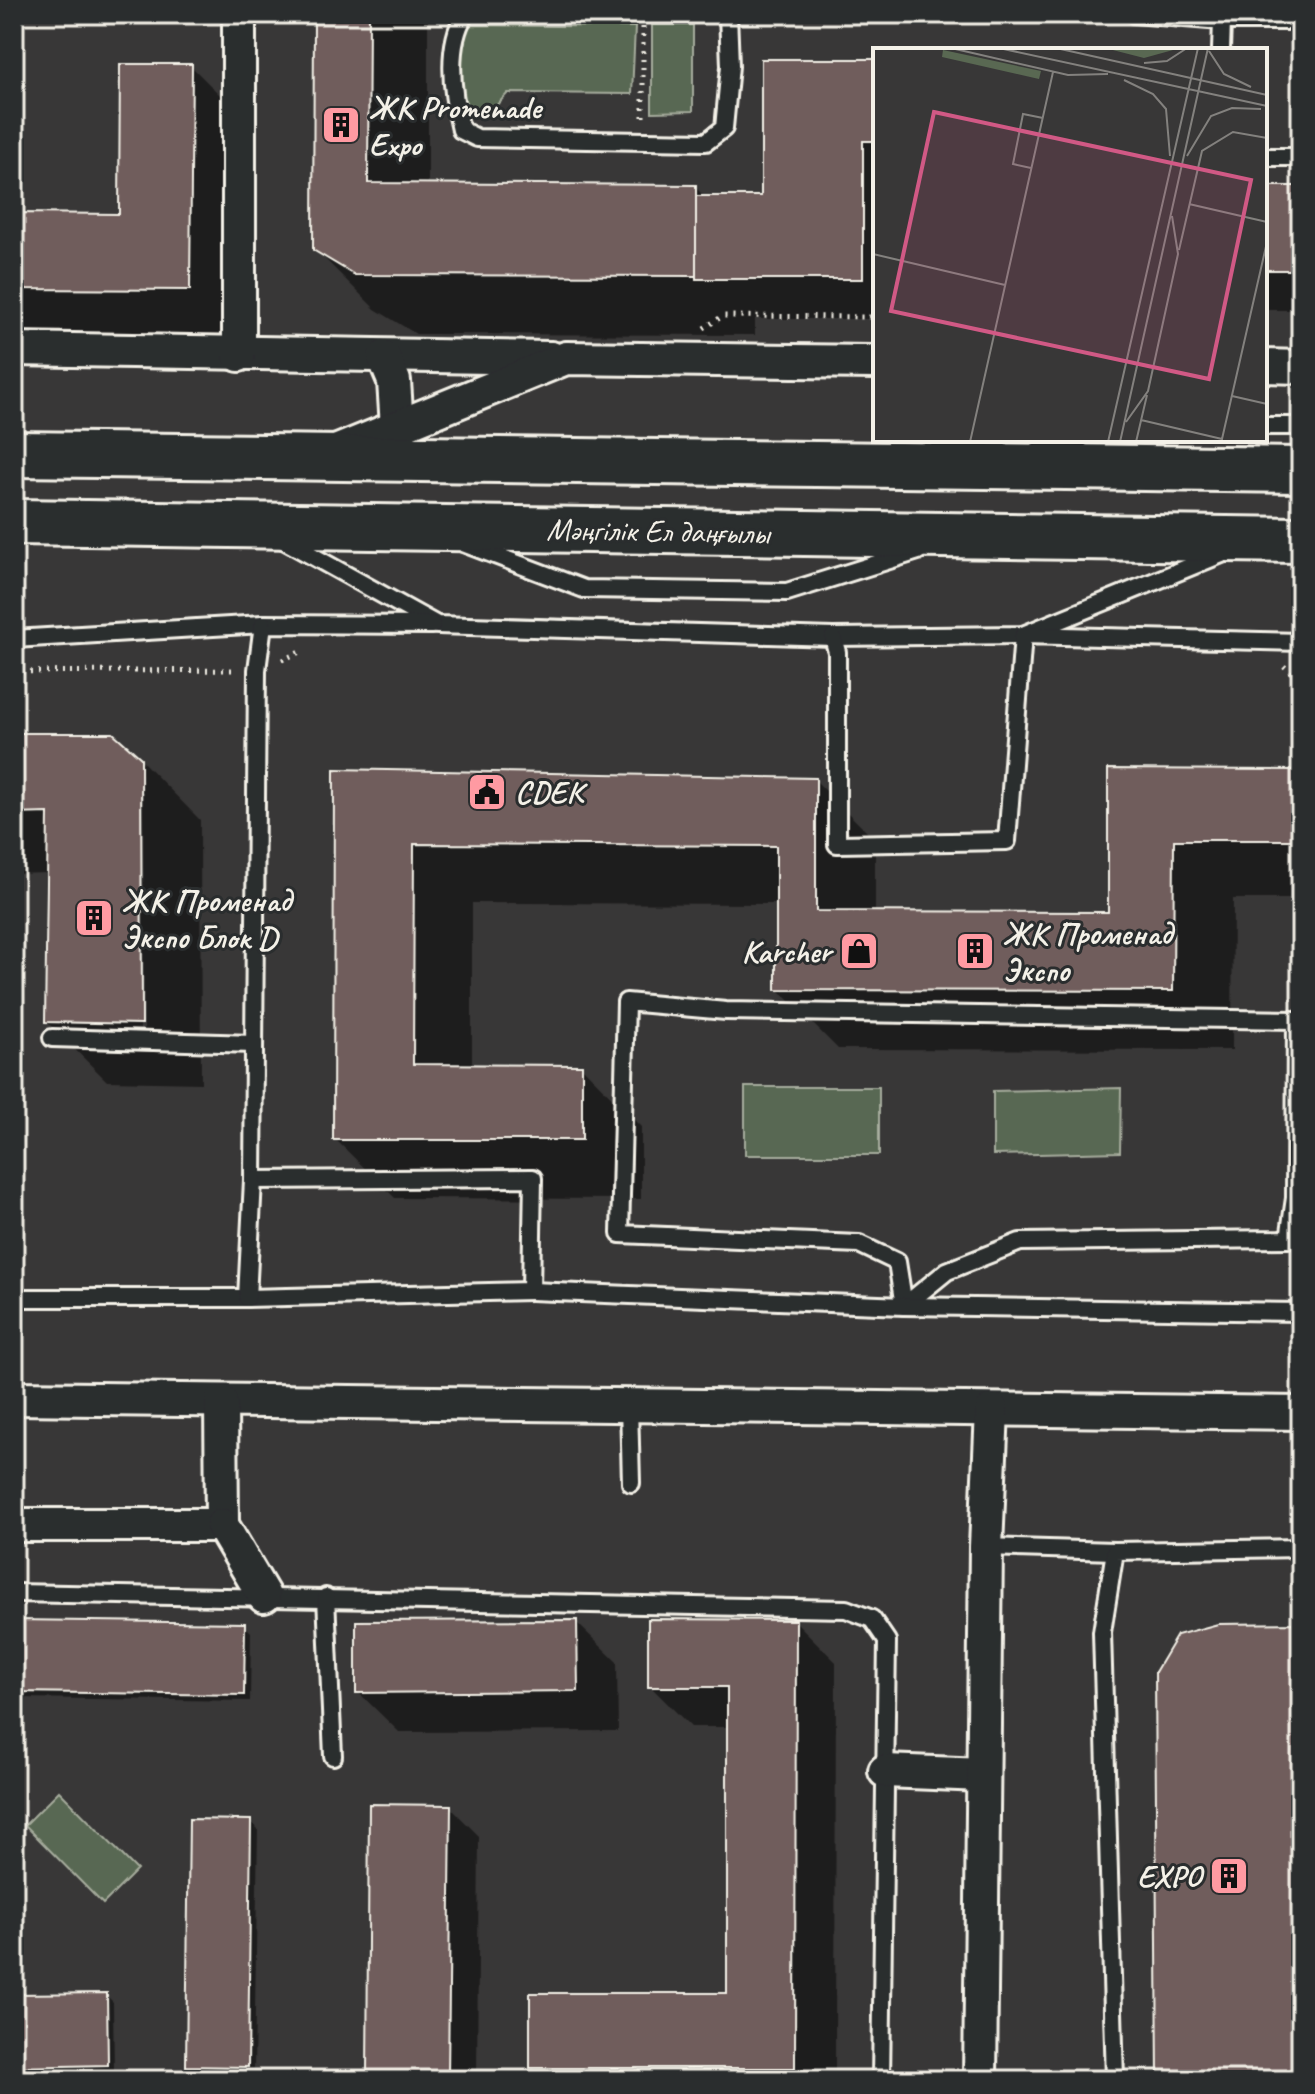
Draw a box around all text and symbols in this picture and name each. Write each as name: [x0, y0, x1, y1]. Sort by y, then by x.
inset map: [873, 48, 1267, 442]
place label: ЖК Promenade Expo: [369, 87, 544, 165]
building icon: ЖК Promenade Expo: [320, 104, 362, 146]
street label: Мәңгілік Ел даңғылы: [546, 509, 772, 553]
public building icon: CDEK: [466, 771, 508, 813]
place label: CDEK: [515, 772, 588, 813]
place label: ЖК Променад Экспо Блок D: [122, 880, 295, 958]
building icon: ЖК Променад Экспо Блок D: [73, 897, 115, 939]
place label: ЖК Променад Экспо: [1003, 913, 1176, 991]
shop icon: Karcher: [838, 930, 880, 972]
building icon: ЖК Променад Экспо: [954, 930, 996, 972]
place label: Karcher: [742, 931, 834, 972]
building icon: EXPO: [1208, 1855, 1250, 1897]
place label: EXPO: [1137, 1856, 1205, 1897]

